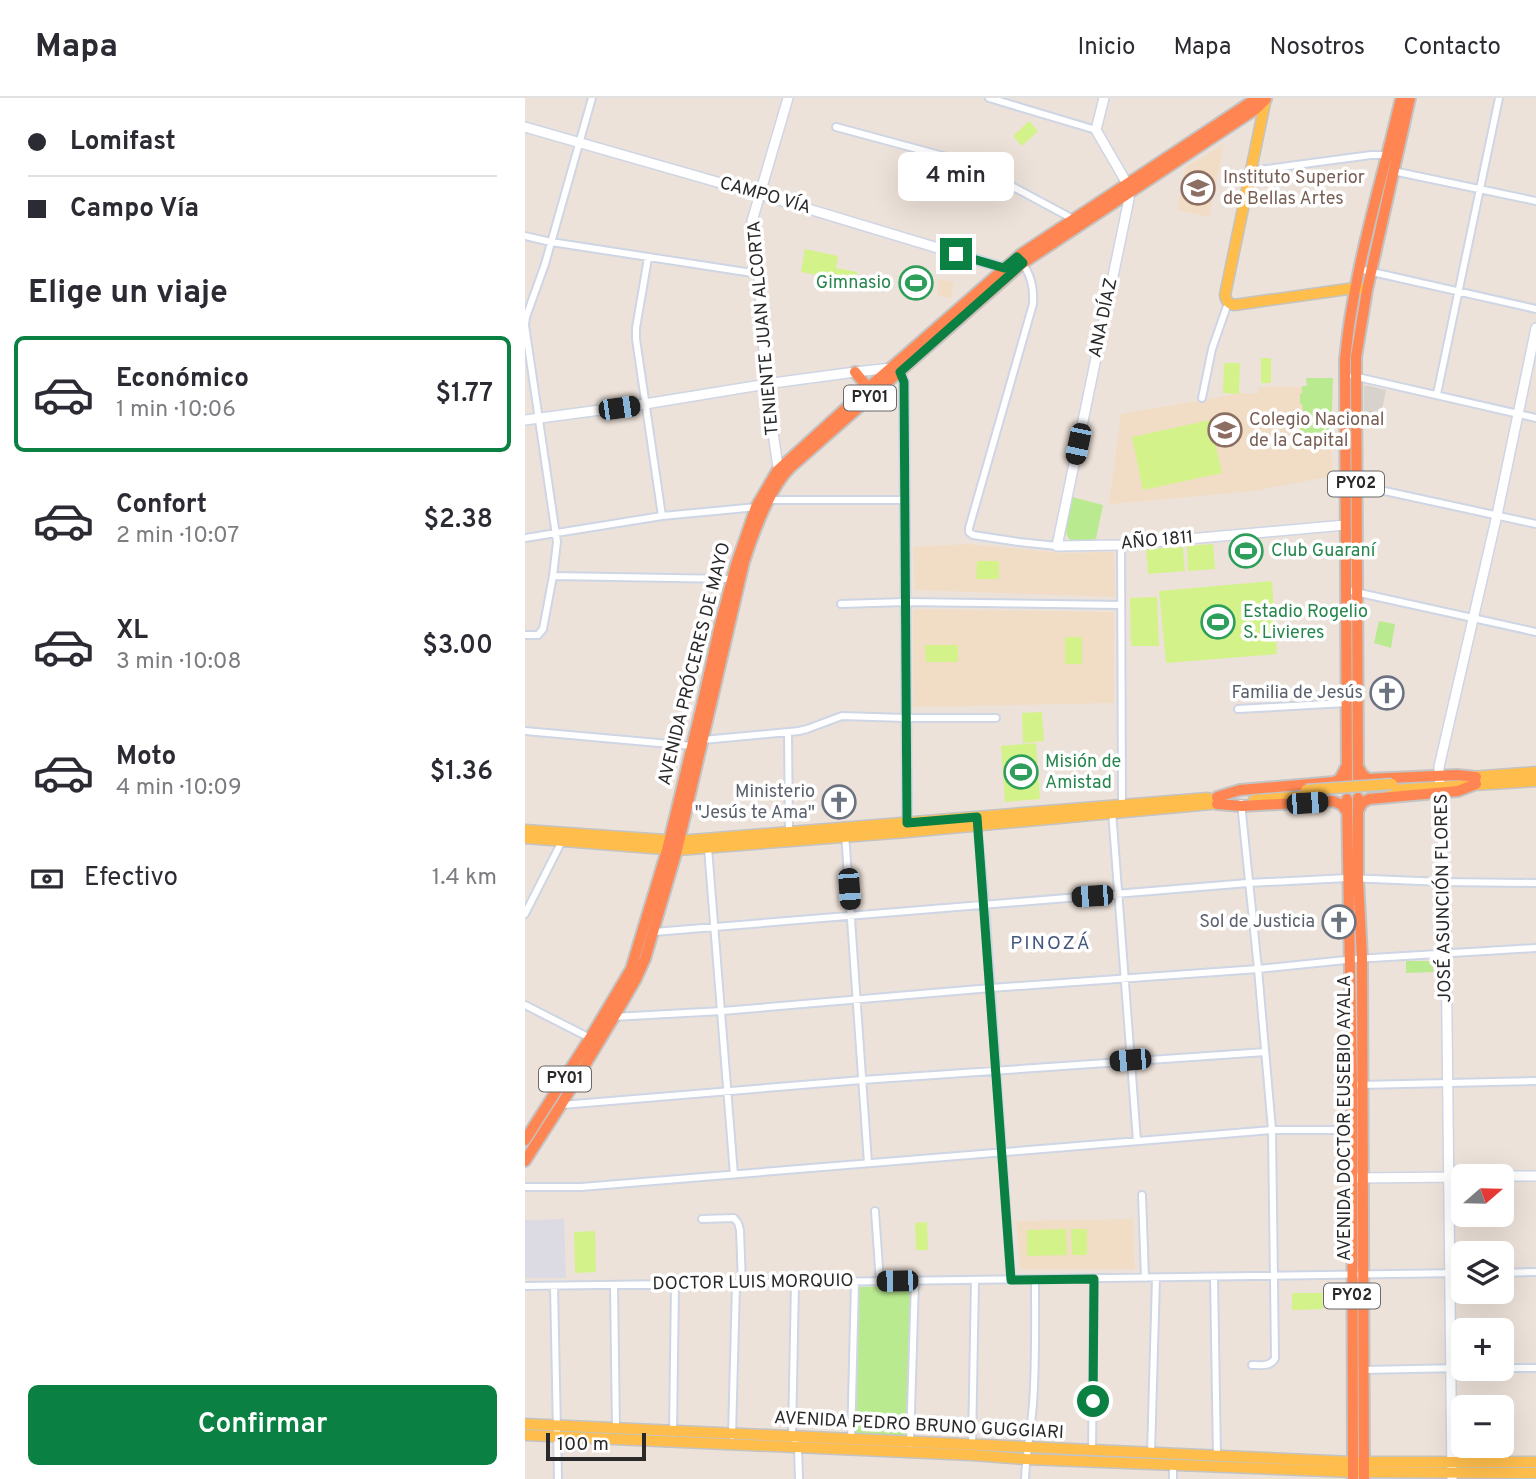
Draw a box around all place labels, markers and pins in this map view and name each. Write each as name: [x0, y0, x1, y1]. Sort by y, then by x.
place label: Instituto Superior de Bellas Artes: [1223, 167, 1365, 211]
school or university icon: Instituto Superior de Bellas Artes: [1179, 169, 1217, 207]
sports icon: Gimnasio: [897, 264, 935, 302]
place label: Gimnasio: [816, 272, 891, 295]
place label: Colegio Nacional de la Capital: [1249, 409, 1384, 453]
school or university icon: Colegio Nacional de la Capital: [1206, 411, 1244, 449]
sports icon: Club Guaraní: [1227, 532, 1265, 570]
place label: Club Guaraní: [1271, 540, 1377, 563]
place label: Estadio Rogelio S. Livieres: [1243, 601, 1368, 645]
sports icon: Estadio Rogelio S. Livieres: [1199, 603, 1237, 641]
church icon: Familia de Jesús: [1368, 674, 1406, 712]
place label: Familia de Jesús: [1232, 682, 1363, 705]
place label: Misión de Amistad: [1045, 751, 1121, 795]
sports icon: Misión de Amistad: [1002, 753, 1040, 791]
place label: Ministerio "Jesús te Ama": [695, 781, 815, 825]
church icon: Ministerio "Jesús te Ama": [820, 783, 858, 821]
church icon: Sol de Justicia: [1320, 903, 1358, 941]
place label: Sol de Justicia: [1199, 911, 1315, 934]

